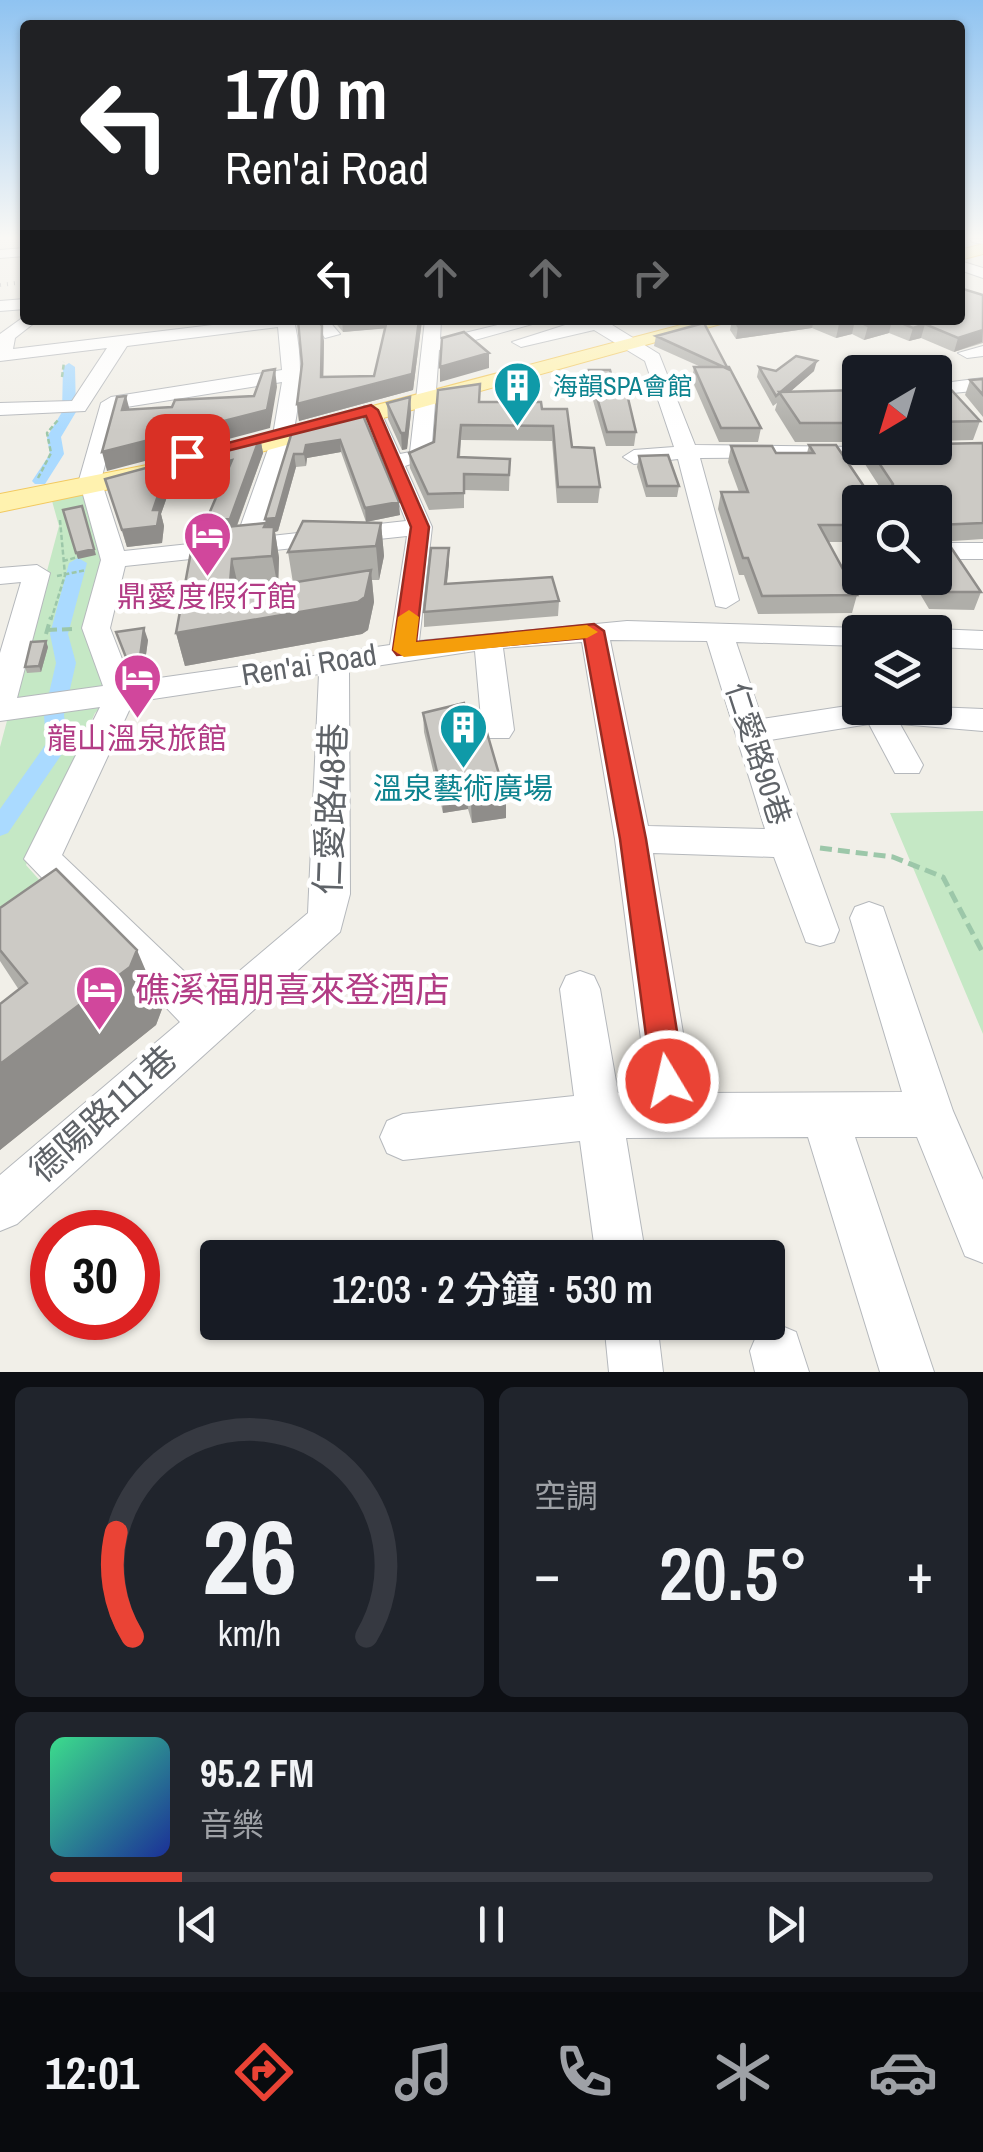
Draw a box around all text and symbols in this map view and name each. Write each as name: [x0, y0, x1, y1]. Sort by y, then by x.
text: 170 m: [225, 47, 388, 141]
icon: left: [60, 60, 190, 190]
text: Ren'ai Road: [225, 137, 429, 198]
icon: left: [308, 250, 363, 305]
icon: ahead: [413, 250, 468, 305]
icon: ahead: [518, 250, 573, 305]
icon: right: [623, 250, 678, 305]
north arrow: [842, 355, 952, 465]
map controls: [842, 355, 952, 725]
building icon: 海韻SPA會館: [492, 360, 544, 428]
place label: 海韻SPA會館: [553, 369, 693, 403]
pin: [145, 414, 230, 499]
icon: arrive: [160, 429, 215, 484]
button: search: [842, 485, 952, 595]
hotel icon: 鼎愛度假行館: [181, 510, 233, 578]
place label: 鼎愛度假行館: [117, 576, 297, 616]
button: layers: [842, 615, 952, 725]
street label: Ren'ai Road: [239, 634, 379, 694]
hotel icon: 龍山溫泉旅館: [111, 652, 163, 720]
street label: 仁愛路90巷: [717, 677, 801, 830]
building icon: 溫泉藝術廣場: [437, 702, 489, 770]
place label: 龍山溫泉旅館: [47, 718, 227, 758]
street label: 仁愛路48巷: [304, 722, 357, 896]
place label: 溫泉藝術廣場: [373, 768, 553, 808]
hotel icon: 礁溪福朋喜來登酒店: [74, 964, 126, 1032]
place label: 礁溪福朋喜來登酒店: [135, 966, 450, 1013]
position arrow: [616, 1029, 720, 1133]
street label: 德陽路111巷: [19, 1035, 187, 1193]
speed limit sign: 30: [30, 1210, 160, 1340]
text: 12:03 · 2 分鐘 · 530 m: [332, 1264, 653, 1315]
text: 空調: [534, 1474, 598, 1517]
text: 26: [202, 1486, 297, 1626]
text: 20.5°: [659, 1522, 808, 1623]
text: −: [534, 1536, 560, 1610]
text: +: [907, 1536, 933, 1610]
text: km/h: [218, 1609, 281, 1657]
text: 95.2 FM: [200, 1748, 314, 1799]
text: 音樂: [200, 1803, 264, 1846]
icon: previous: [170, 1897, 225, 1952]
icon: pause: [464, 1897, 519, 1952]
icon: next: [758, 1897, 813, 1952]
icon: directions: [229, 2037, 299, 2107]
icon: music: [389, 2037, 459, 2107]
icon: phone: [549, 2037, 619, 2107]
icon: climate: [708, 2037, 778, 2107]
icon: car: [868, 2037, 938, 2107]
text: 12:01: [45, 2042, 139, 2103]

